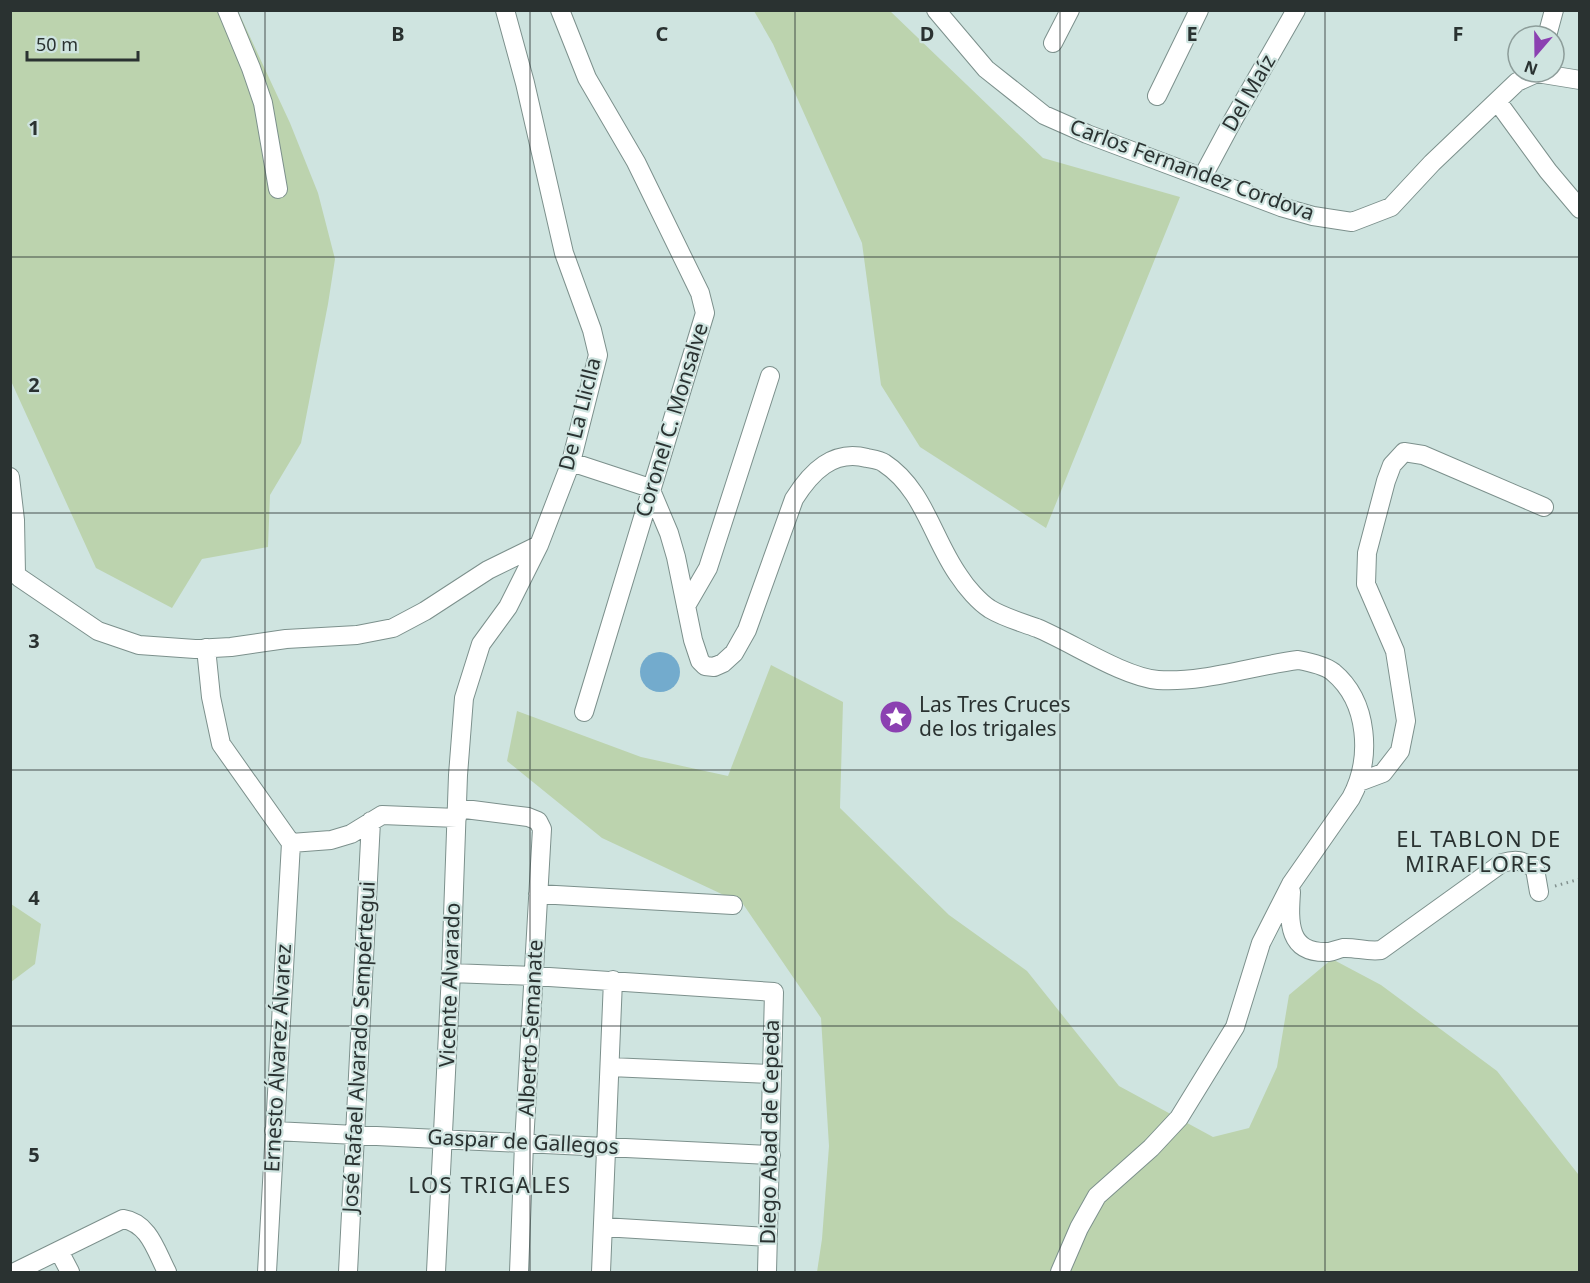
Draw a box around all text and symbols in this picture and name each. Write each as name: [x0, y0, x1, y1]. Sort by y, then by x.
text: B: [391, 20, 405, 47]
text: C: [656, 20, 669, 47]
text: D: [920, 20, 934, 47]
text: E: [1186, 20, 1198, 47]
text: F: [1453, 20, 1463, 47]
scale bar: [27, 24, 138, 62]
north arrow: [1506, 24, 1566, 84]
text: 50 m: [36, 32, 78, 56]
street label: Del Maíz: [1215, 49, 1281, 136]
text: N: [1521, 56, 1541, 81]
street label: Carlos Fernandez Cordova: [1066, 112, 1318, 226]
text: 1: [28, 114, 40, 141]
street label: Coronel C. Monsalve: [628, 319, 714, 520]
street label: De La Lliclla: [551, 354, 607, 473]
text: 2: [28, 371, 40, 398]
text: 3: [28, 627, 40, 654]
place label: Las Tres Cruces de los trigales: [919, 690, 1070, 742]
place icon: Las Tres Cruces de los trigales: [878, 699, 914, 735]
district label: EL TABLON DE MIRAFLORES: [1396, 823, 1562, 878]
street label: José Rafael Alvarado Sempértegui: [335, 880, 381, 1215]
text: 4: [28, 884, 40, 911]
street label: Vicente Alvarado: [432, 902, 466, 1068]
street label: Alberto Semanate: [511, 939, 549, 1117]
street label: Ernesto Álvarez Álvarez: [257, 943, 297, 1173]
street label: Diego Abad de Cepeda: [753, 1019, 785, 1245]
street label: Gaspar de Gallegos: [427, 1122, 619, 1160]
text: 5: [28, 1141, 40, 1168]
district label: LOS TRIGALES: [408, 1169, 572, 1199]

